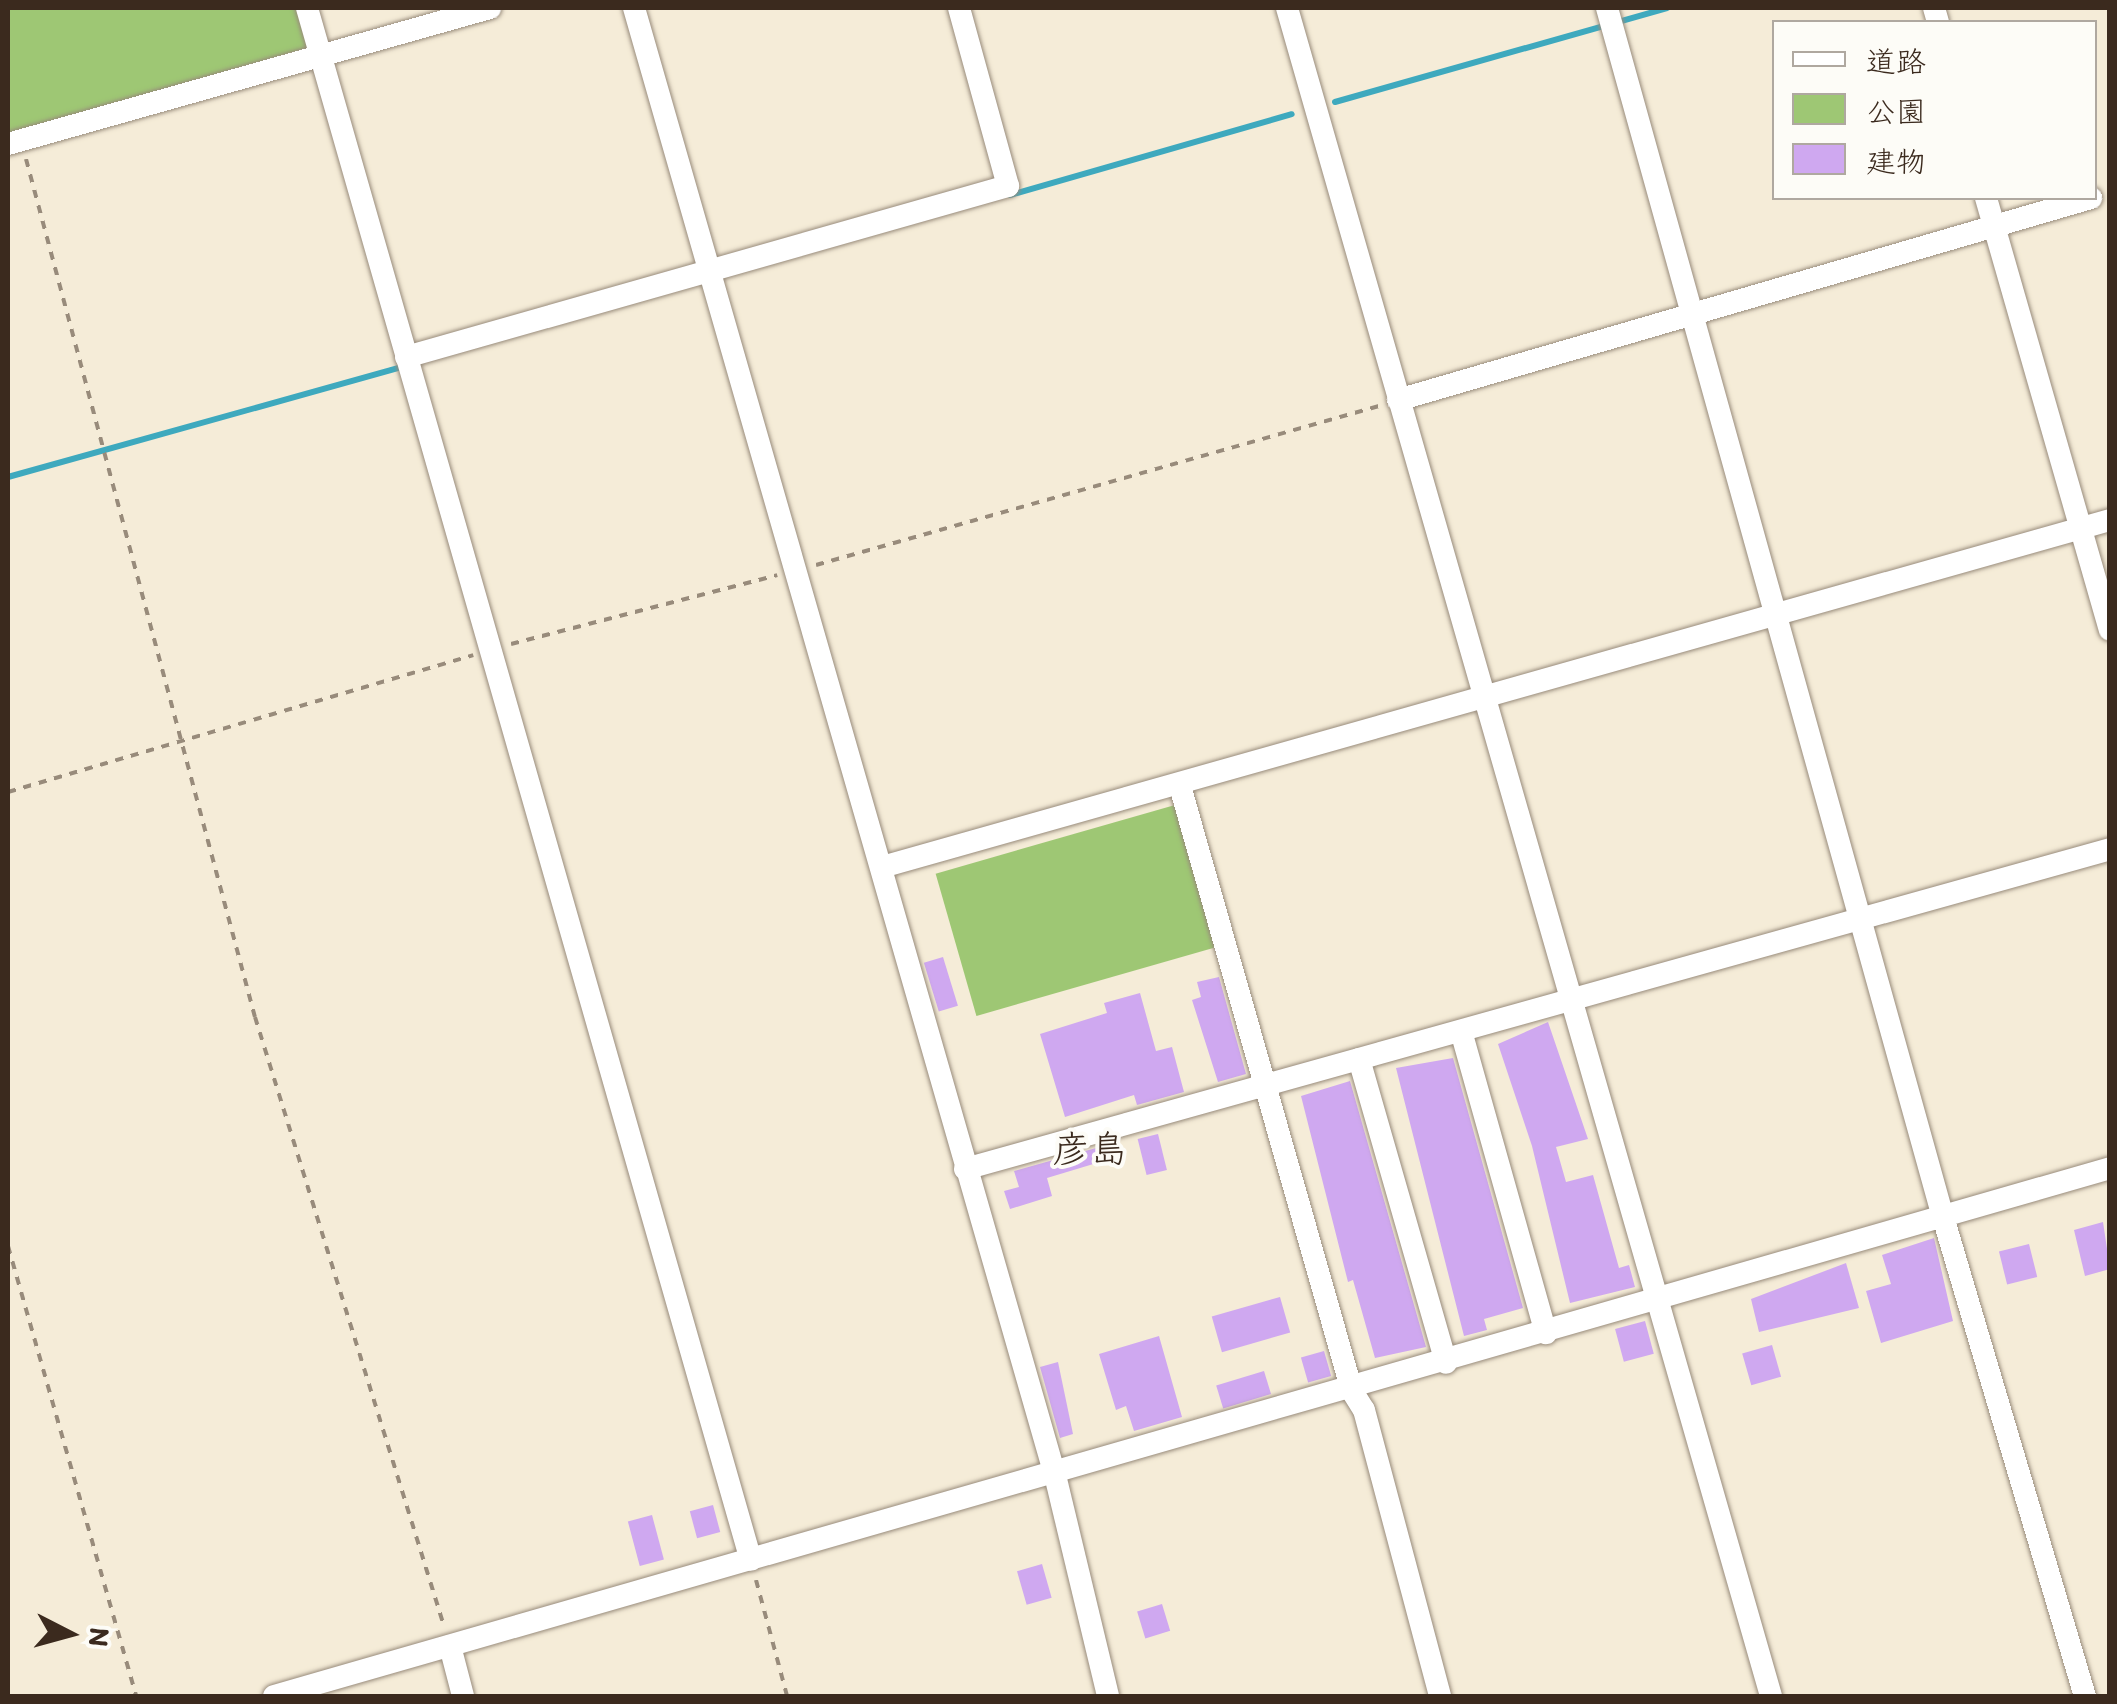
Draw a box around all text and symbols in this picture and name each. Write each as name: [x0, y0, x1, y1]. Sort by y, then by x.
legend: [1772, 20, 2097, 200]
text: 道路: [1866, 43, 1926, 80]
text: 公園: [1866, 93, 1926, 130]
text: 建物: [1866, 143, 1926, 180]
district label: 彦島: [1052, 1127, 1128, 1173]
north arrow: [20, 1584, 120, 1684]
text: N: [82, 1626, 118, 1648]

